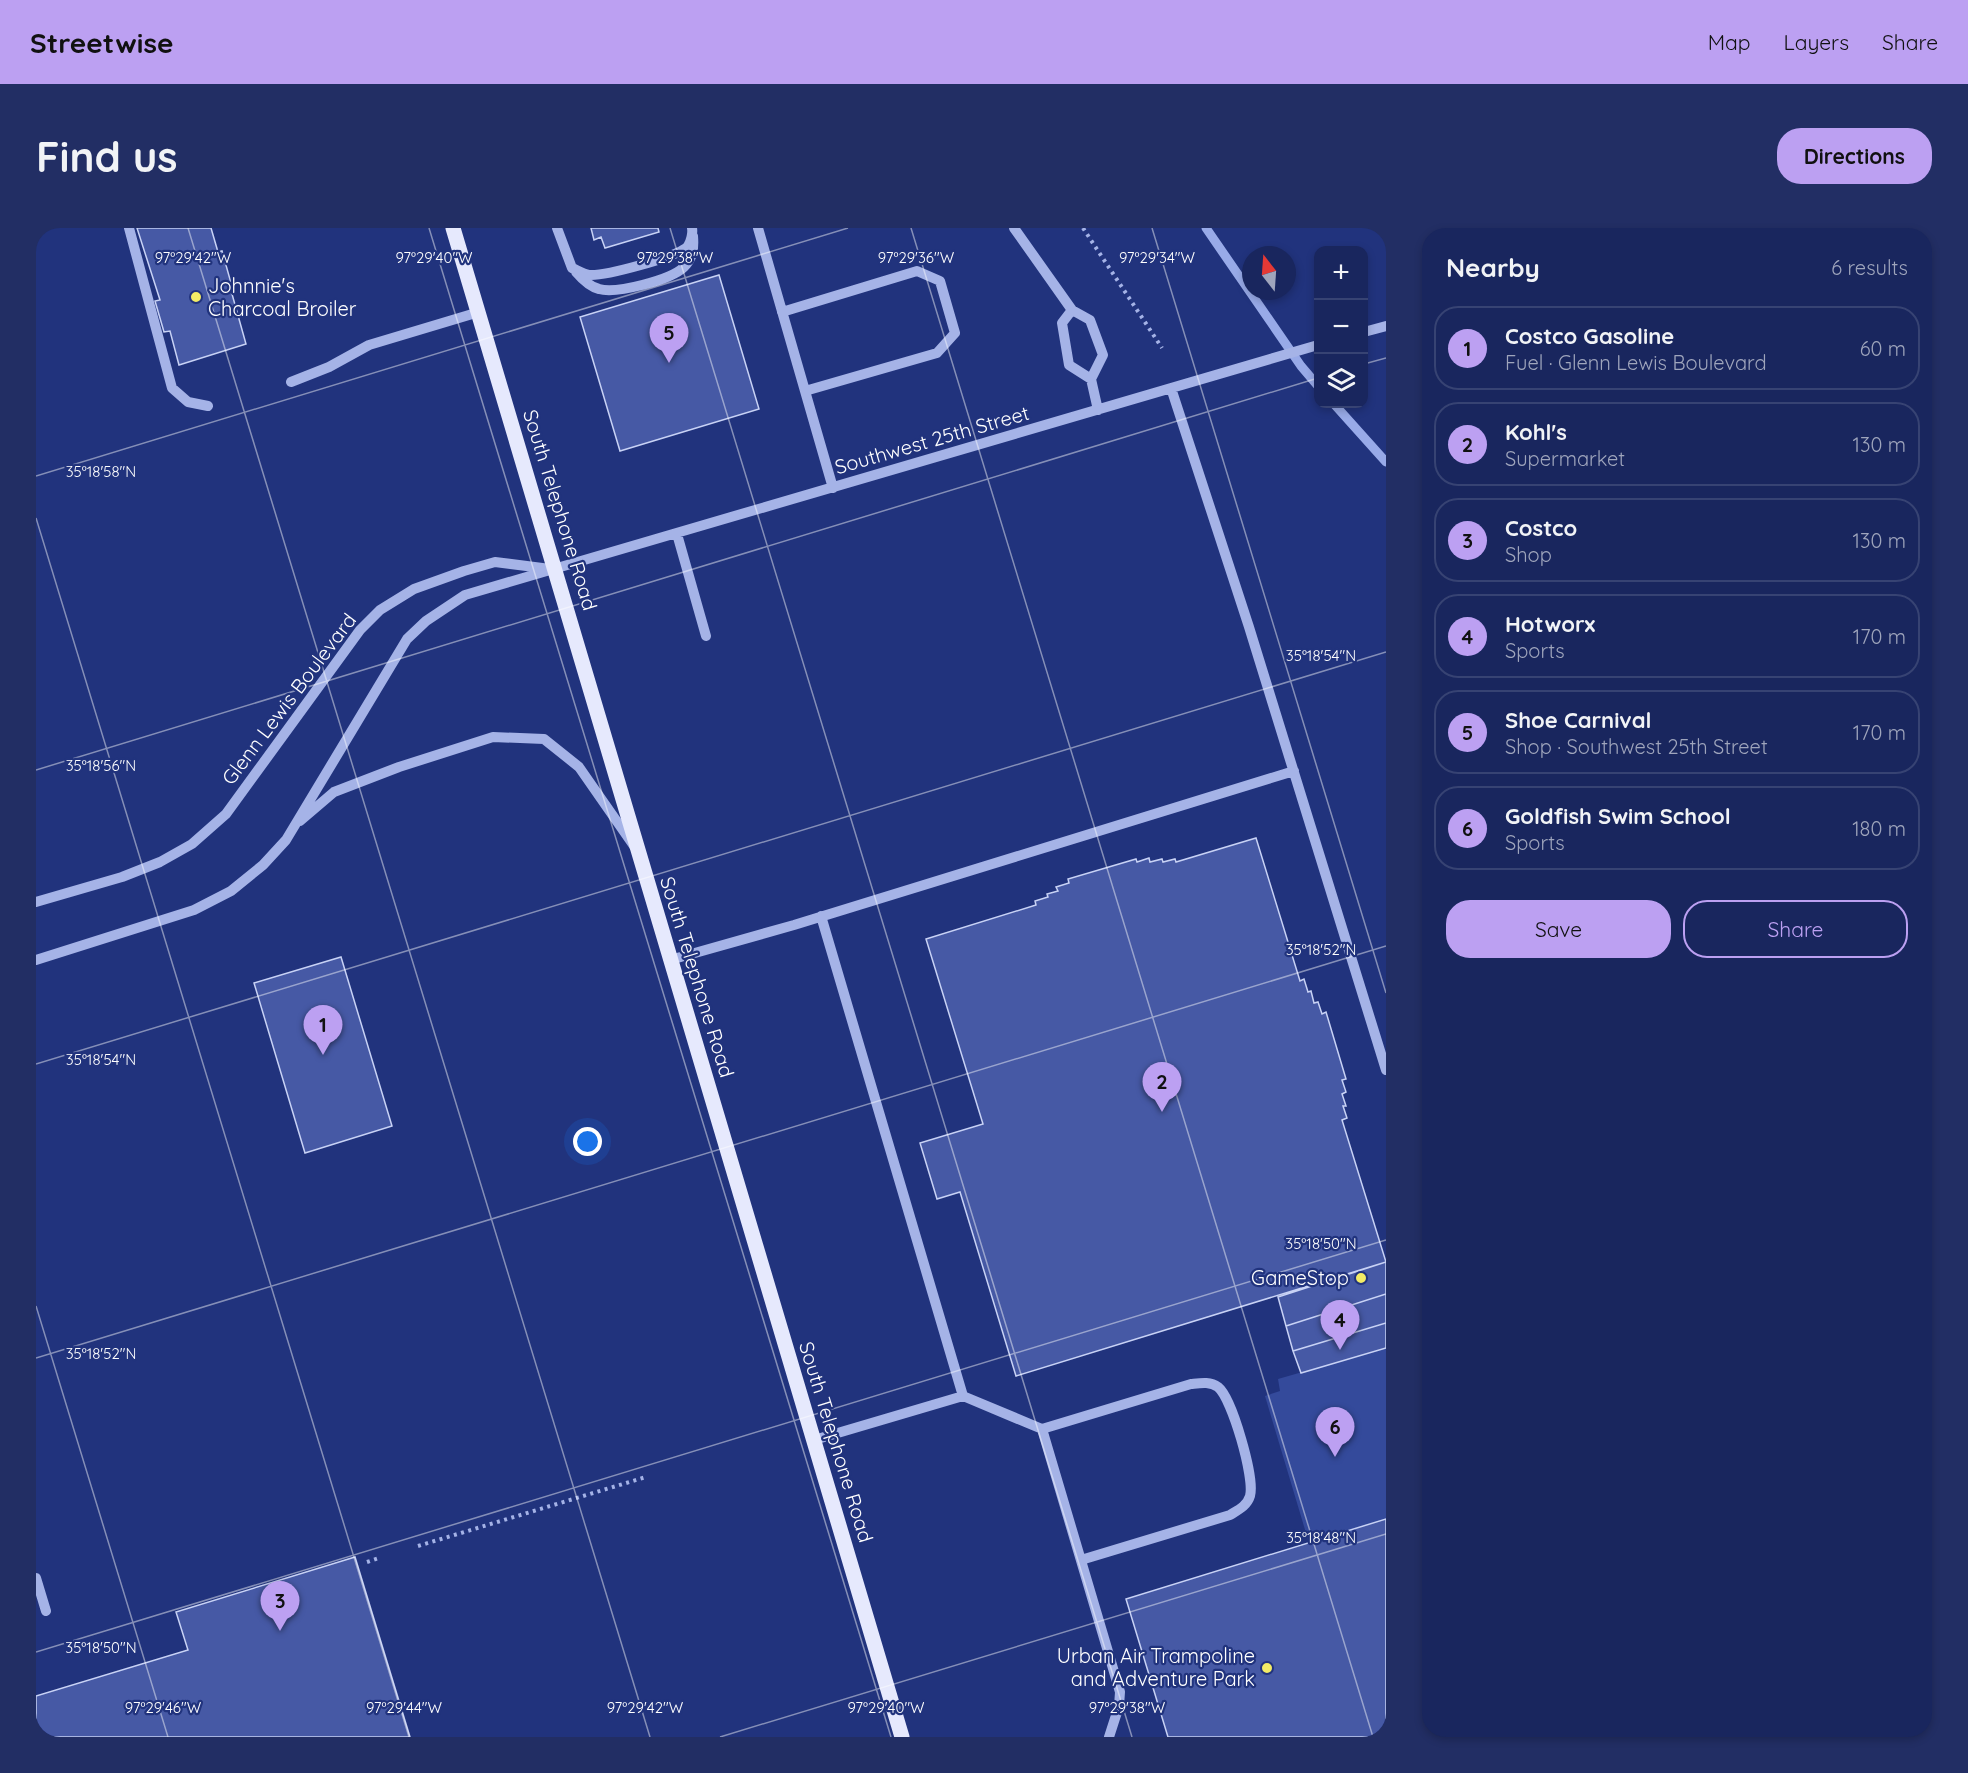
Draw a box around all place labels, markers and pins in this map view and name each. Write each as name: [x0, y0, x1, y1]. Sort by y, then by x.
place label: Johnnie's Charcoal Broiler: [208, 273, 357, 321]
marker: Johnnie's Charcoal Broiler: [189, 290, 203, 304]
pin: 5: [650, 314, 688, 363]
pin: 1: [304, 1006, 342, 1055]
pin: 2: [1142, 1062, 1182, 1112]
place label: GameStop: [1251, 1265, 1349, 1290]
marker: GameStop: [1354, 1271, 1368, 1285]
pin: 4: [1320, 1300, 1360, 1350]
pin: 6: [1316, 1408, 1354, 1457]
pin: 3: [260, 1582, 300, 1631]
place label: Urban Air Trampoline and Adventure Park: [1057, 1643, 1255, 1691]
marker: Urban Air Trampoline and Adventure Park: [1260, 1661, 1274, 1675]

